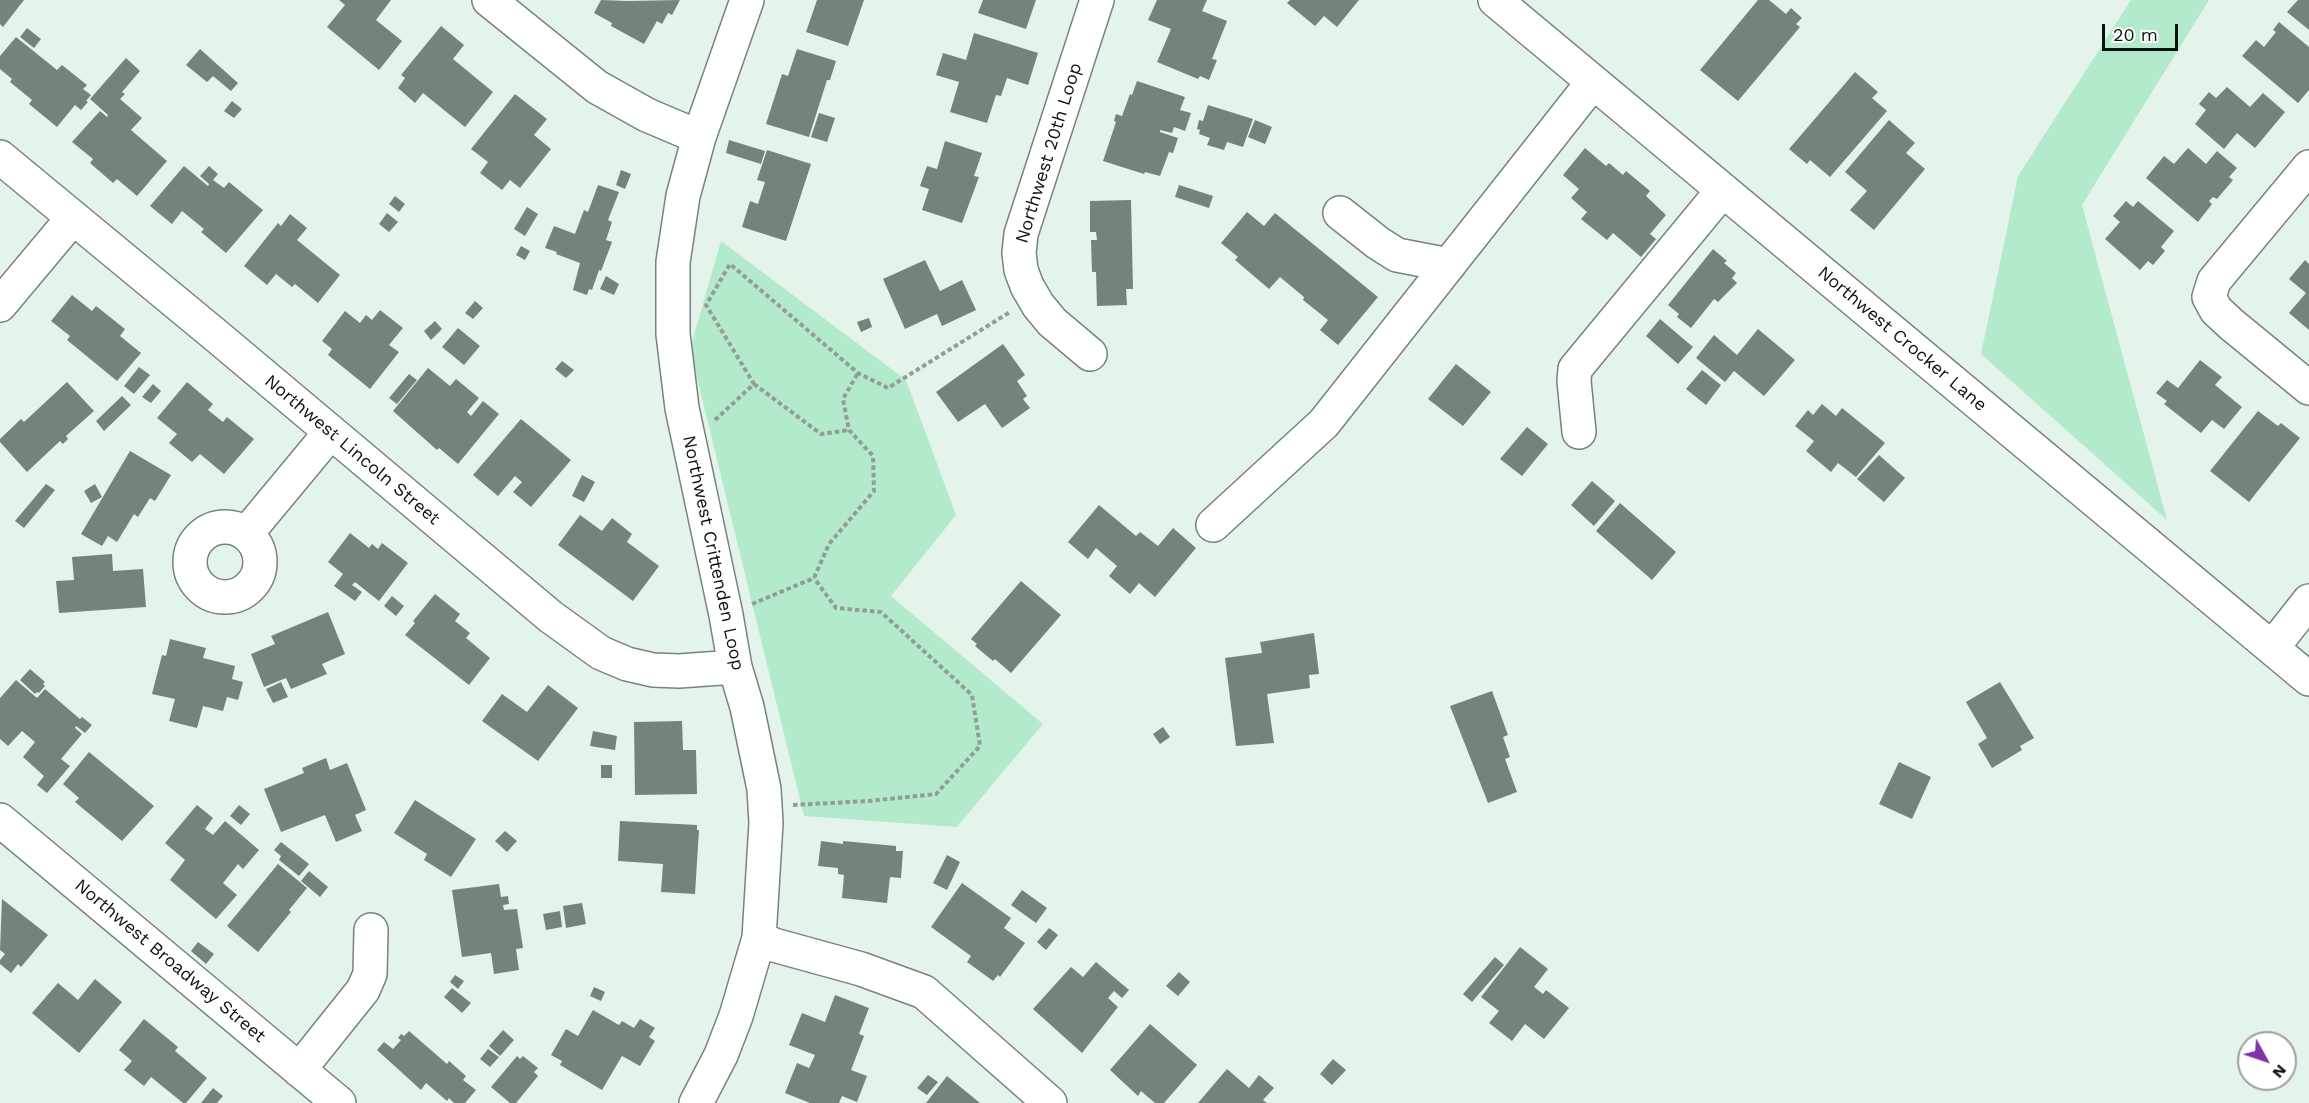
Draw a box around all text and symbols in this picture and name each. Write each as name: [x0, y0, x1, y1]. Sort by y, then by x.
scale bar: [2105, 12, 2182, 50]
text: 20 m: [2113, 24, 2158, 45]
street label: Northwest 20th Loop: [1011, 60, 1087, 246]
street label: Northwest Crocker Lane: [1813, 262, 1991, 416]
street label: Northwest Lincoln Street: [260, 370, 444, 530]
street label: Northwest Crittenden Loop: [678, 433, 748, 673]
street label: Northwest Broadway Street: [70, 875, 270, 1047]
north arrow: [2237, 1031, 2297, 1091]
text: N: [2269, 1061, 2291, 1082]

